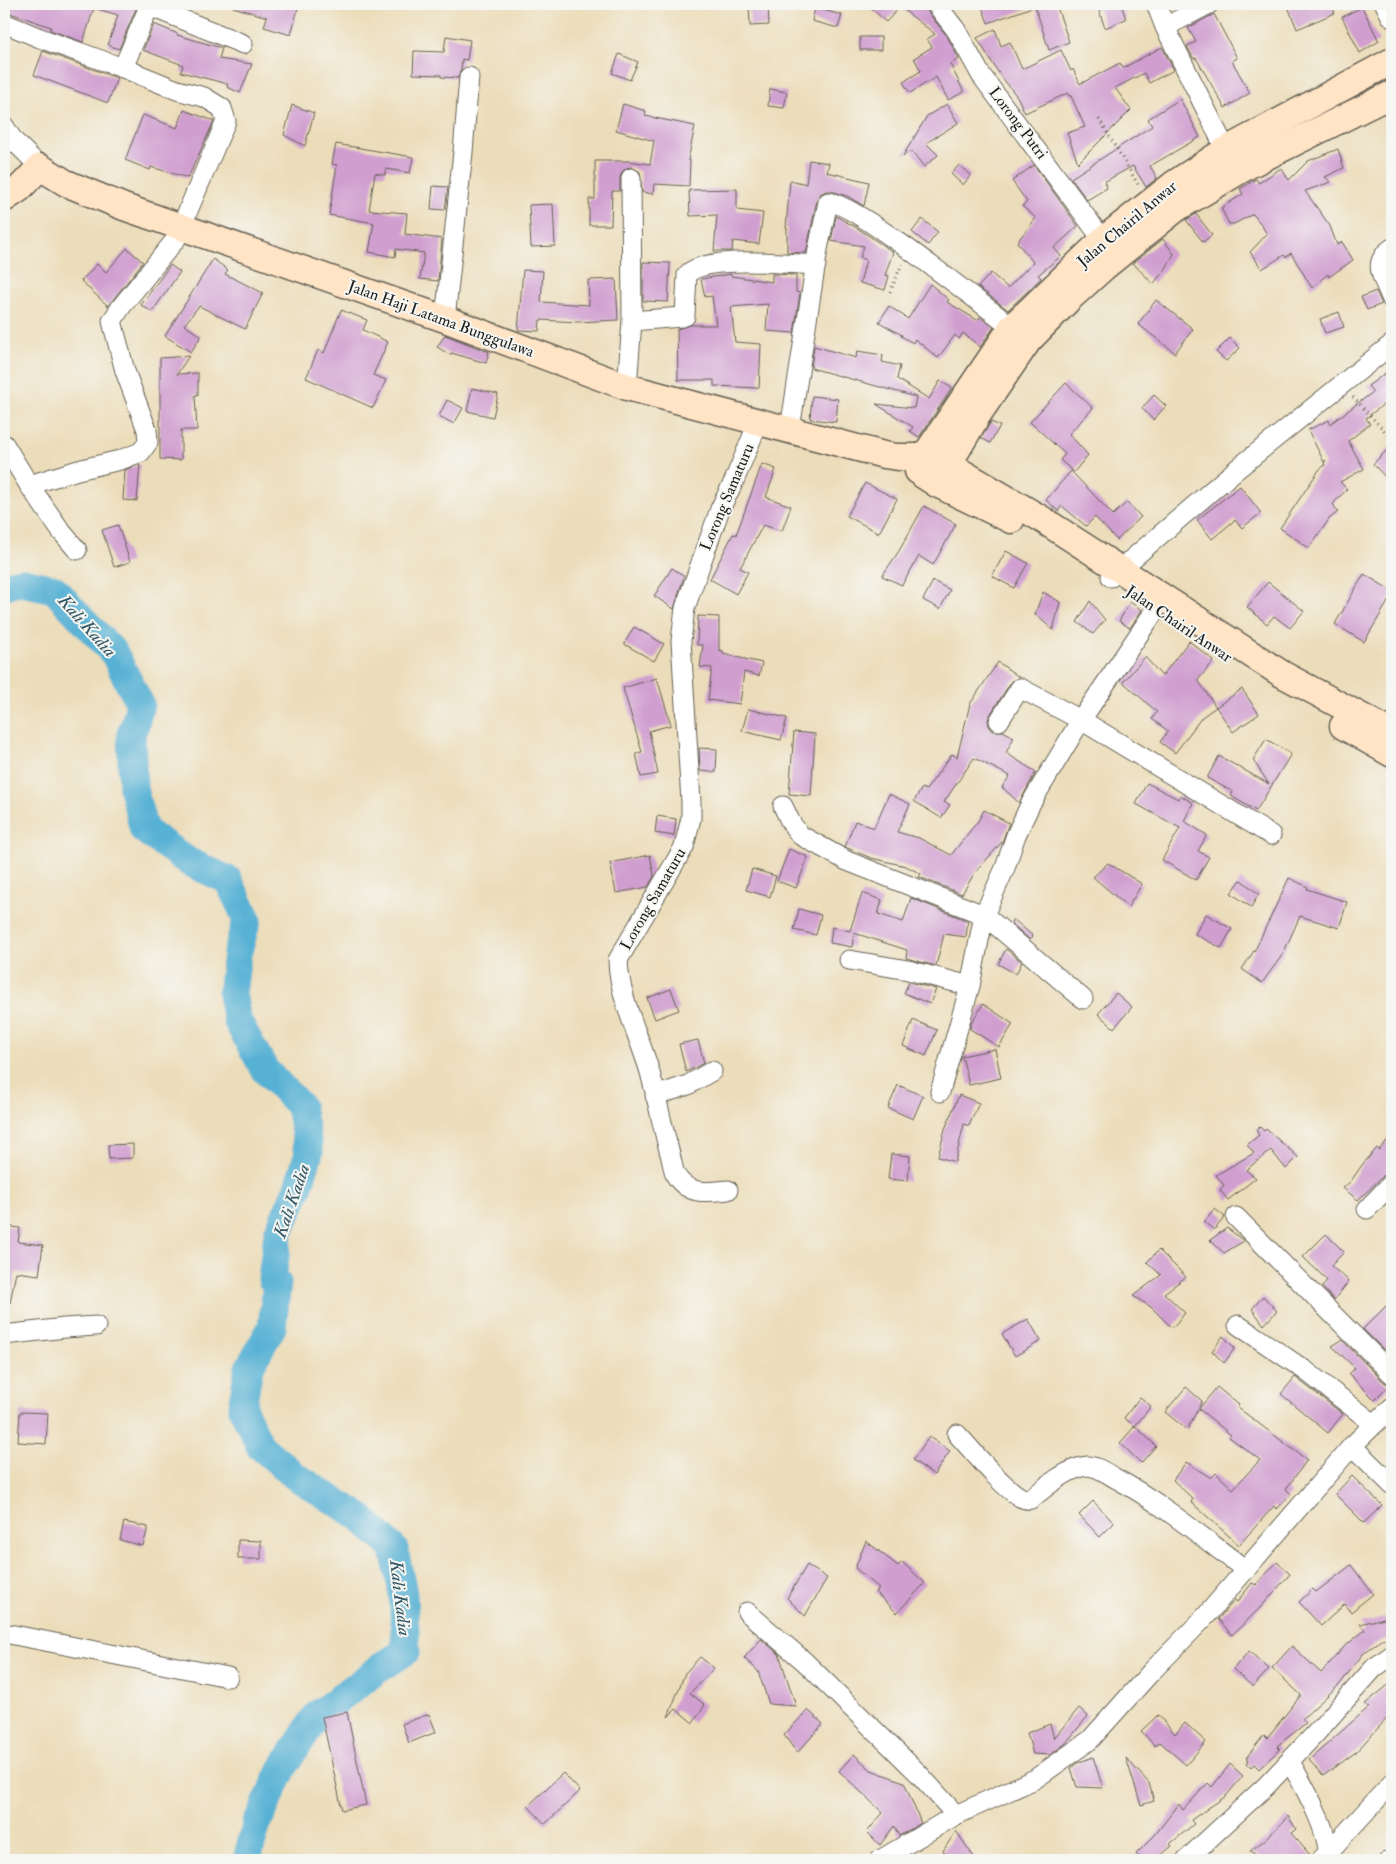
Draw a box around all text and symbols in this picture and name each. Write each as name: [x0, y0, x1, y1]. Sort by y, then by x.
street label: Lorong Putri: [984, 83, 1052, 163]
street label: Jalan Chairil Anwar: [1072, 176, 1182, 273]
street label: Jalan Haji Latama Bunggulawa: [344, 276, 537, 363]
street label: Lorong Samaturu: [695, 440, 759, 554]
street label: Jalan Chairil Anwar: [1121, 580, 1236, 668]
water label: Kali Kadia: [52, 589, 121, 662]
street label: Lorong Samaturu: [616, 844, 690, 954]
water label: Kali Kadia: [268, 1161, 315, 1242]
water label: Kali Kadia: [384, 1558, 416, 1637]

